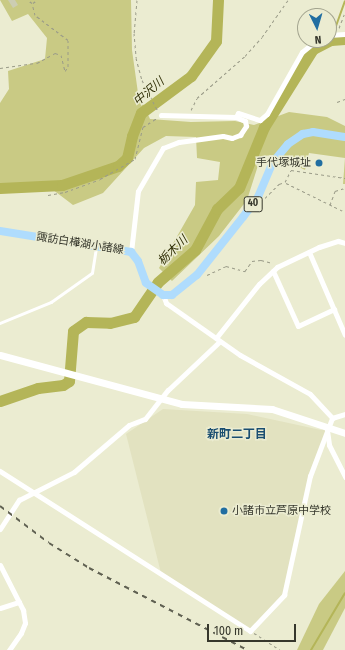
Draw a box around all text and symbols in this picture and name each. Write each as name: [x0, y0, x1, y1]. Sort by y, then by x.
north arrow: [297, 8, 337, 48]
text: N: [314, 33, 322, 46]
water label: 中沢川: [131, 75, 167, 109]
place label: 手代塚城址: [256, 156, 311, 170]
marker: 手代塚城址: [314, 158, 324, 168]
road number: 40: [243, 196, 263, 212]
street label: 諏訪白樺湖小諸線: [36, 231, 124, 257]
water label: 栃木川: [155, 233, 191, 269]
district label: 新町二丁目: [207, 428, 267, 442]
place label: 小諸市立芦原中学校: [232, 504, 331, 518]
marker: 小諸市立芦原中学校: [219, 506, 229, 516]
scale bar: [209, 616, 298, 642]
text: 100 m: [214, 624, 243, 638]

